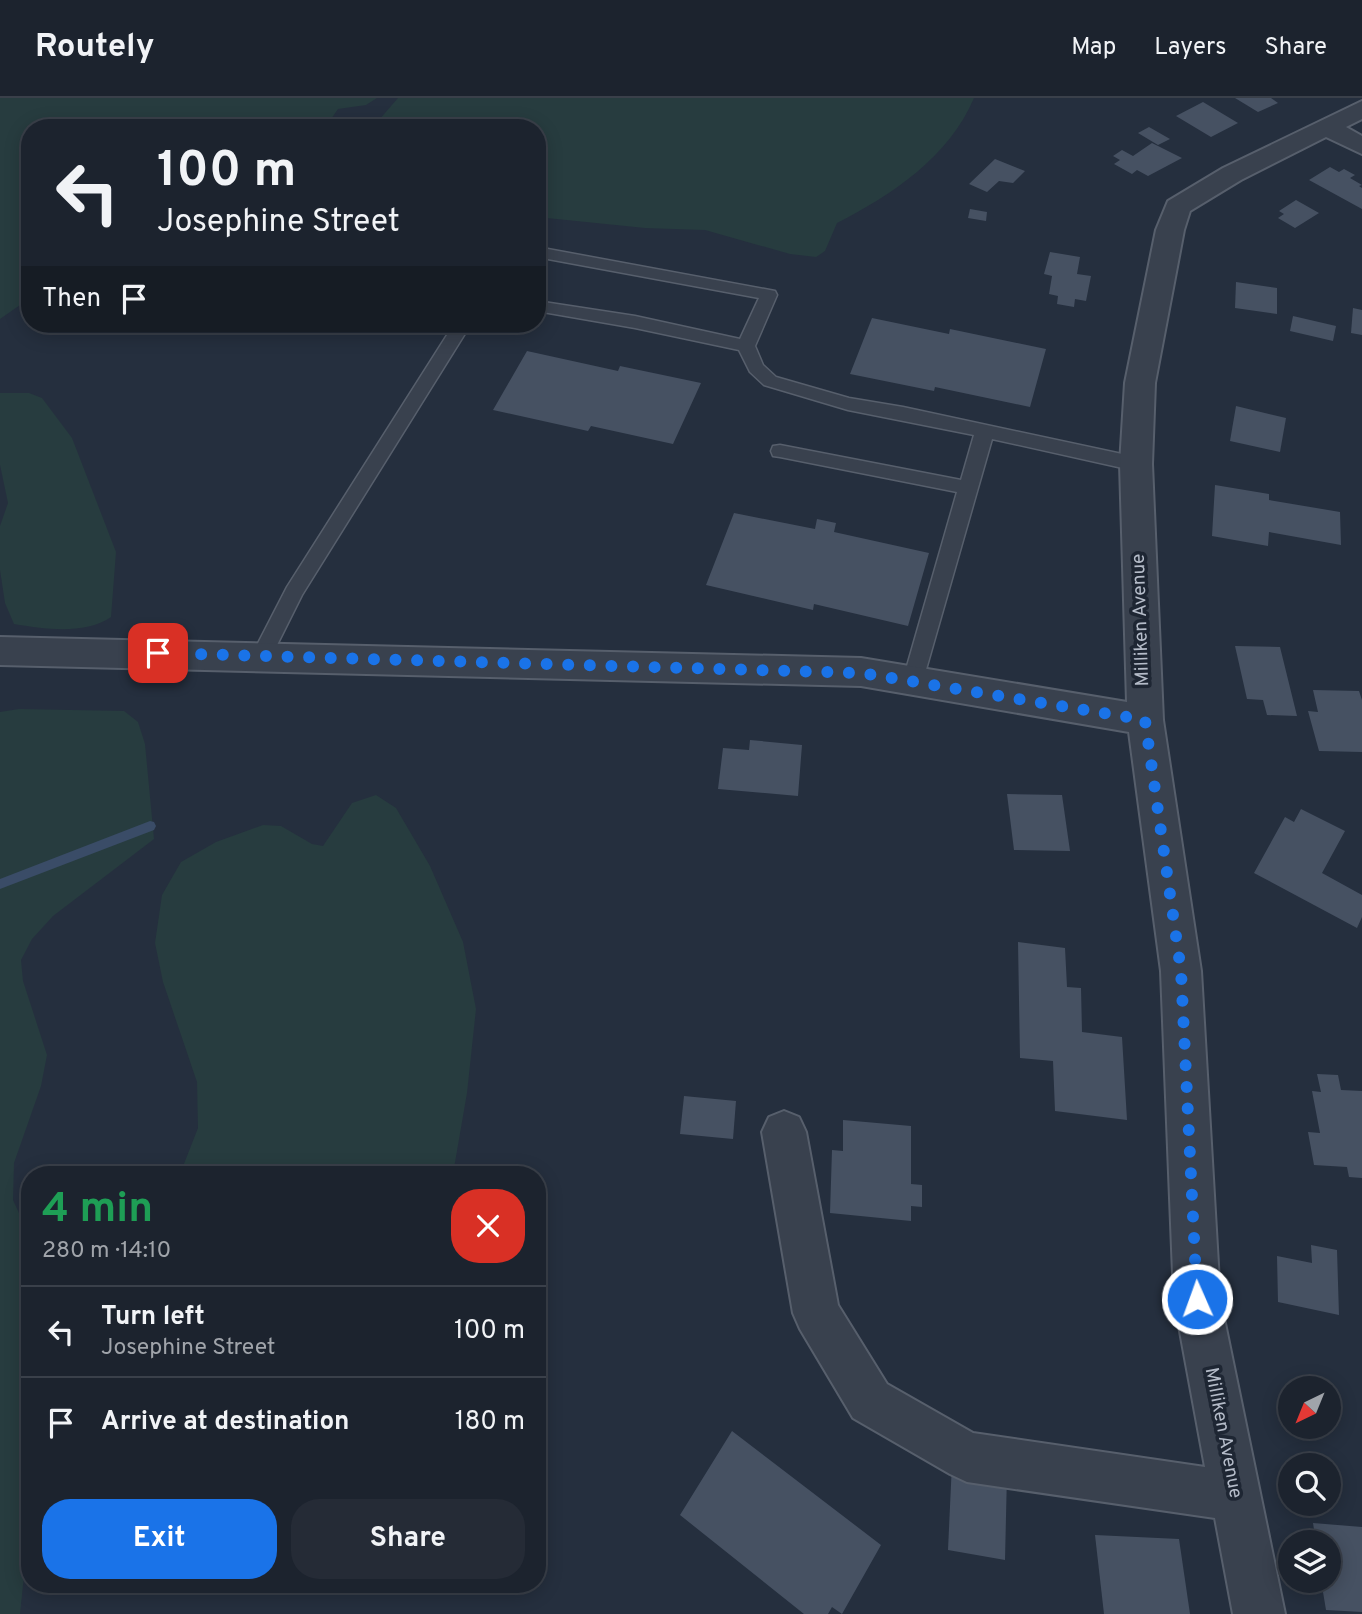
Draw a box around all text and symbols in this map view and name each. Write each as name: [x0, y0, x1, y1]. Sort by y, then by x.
text: Routely: [35, 27, 154, 69]
text: Map: [1071, 33, 1116, 63]
text: Layers: [1154, 33, 1226, 63]
text: Share: [1264, 33, 1327, 63]
text: 100 m: [157, 142, 296, 204]
icon: left: [42, 147, 133, 238]
text: Josephine Street: [157, 203, 400, 243]
icon: arrive: [115, 280, 153, 318]
text: Then: [42, 283, 101, 316]
street label: Milliken Avenue: [1127, 553, 1155, 687]
pin: [128, 623, 188, 683]
icon: arrive: [139, 634, 177, 672]
text: 4 min: [42, 1184, 153, 1237]
button: close: [451, 1189, 525, 1263]
text: 280 m · 14:10: [42, 1237, 171, 1266]
position arrow: [1160, 1262, 1234, 1336]
text: Turn left: [101, 1301, 205, 1334]
icon: left: [42, 1313, 80, 1351]
text: 100 m: [454, 1315, 525, 1348]
text: Josephine Street: [101, 1334, 276, 1363]
street label: Milliken Avenue: [1199, 1366, 1247, 1500]
north arrow: [1278, 1376, 1340, 1438]
map controls: [1278, 1376, 1341, 1593]
icon: arrive: [42, 1404, 80, 1442]
text: Arrive at destination: [101, 1406, 349, 1439]
text: 180 m: [455, 1406, 525, 1439]
button: search: [1278, 1453, 1341, 1516]
button: Exit: [42, 1499, 277, 1579]
button: Share: [291, 1499, 525, 1579]
button: layers: [1278, 1530, 1341, 1593]

